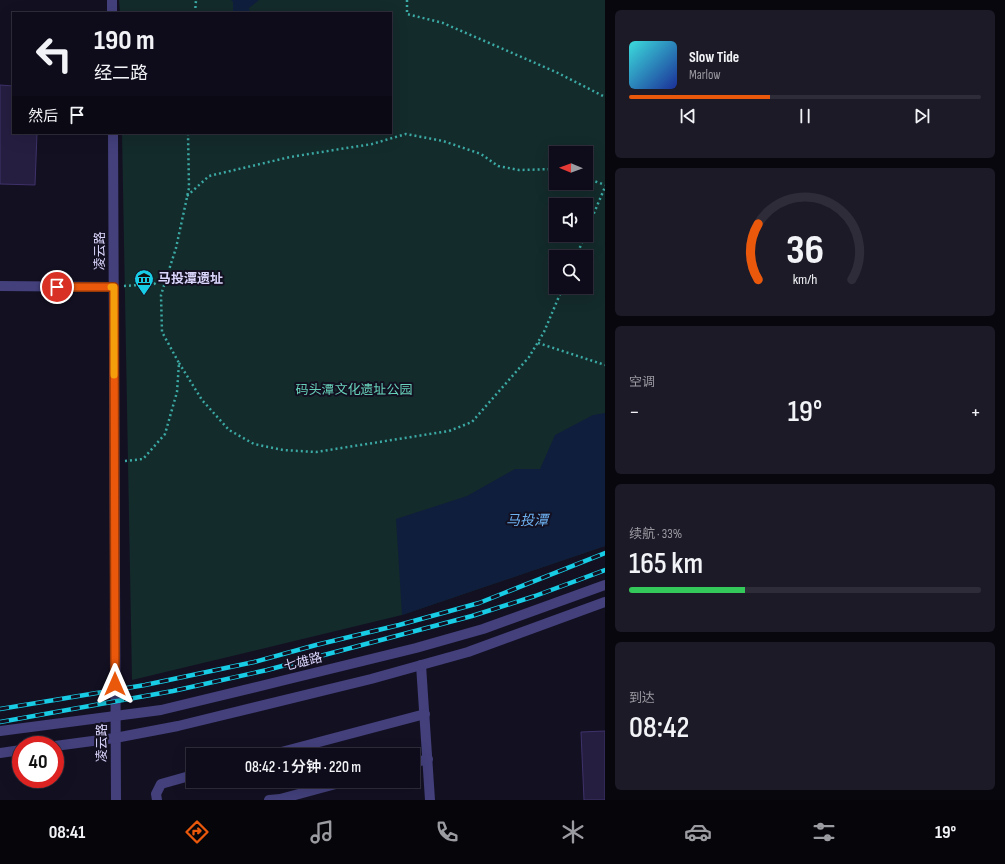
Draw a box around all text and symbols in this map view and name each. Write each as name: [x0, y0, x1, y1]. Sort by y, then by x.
text: 190 m: [94, 24, 155, 57]
icon: left: [28, 28, 80, 80]
text: Slow Tide: [689, 48, 739, 67]
text: 经二路: [94, 63, 148, 84]
text: Marlow: [689, 67, 721, 83]
icon: arrive: [66, 104, 88, 126]
icon: previous: [677, 105, 699, 127]
icon: pause: [794, 105, 816, 127]
icon: next: [911, 105, 933, 127]
text: 然后: [28, 107, 58, 126]
north arrow: [549, 146, 593, 190]
map controls: [549, 146, 593, 294]
button: sound: [549, 198, 593, 242]
text: 36: [786, 226, 824, 275]
street label: 凌云路: [92, 231, 108, 271]
button: search: [549, 250, 593, 294]
museum icon: 马投潭遗址: [133, 268, 155, 296]
pin: [40, 270, 74, 304]
place label: 马投潭遗址: [158, 271, 223, 287]
text: km/h: [793, 271, 817, 288]
icon: arrive: [46, 276, 68, 298]
text: 空调: [629, 374, 655, 390]
park label: 码头潭文化遗址公园: [295, 382, 413, 398]
text: 19°: [788, 394, 822, 430]
text: −: [629, 399, 640, 426]
text: +: [970, 399, 981, 426]
water label: 马投潭: [506, 512, 551, 529]
text: 续航 · 33%: [629, 526, 682, 542]
text: 165 km: [629, 546, 703, 582]
street label: 七雄路: [282, 650, 324, 674]
position arrow: [94, 663, 136, 705]
text: 到达: [629, 690, 655, 706]
text: 08:42: [629, 710, 689, 746]
street label: 凌云路: [94, 723, 110, 763]
speed limit sign: 40: [12, 736, 64, 788]
text: 08:42 · 1 分钟 · 220 m: [245, 758, 361, 777]
icon: directions: [183, 818, 211, 846]
icon: music: [308, 818, 336, 846]
icon: phone: [433, 818, 461, 846]
icon: climate: [559, 818, 587, 846]
icon: car: [684, 818, 712, 846]
icon: filters: [810, 818, 838, 846]
text: 08:41: [49, 822, 85, 843]
text: 19°: [935, 822, 956, 843]

